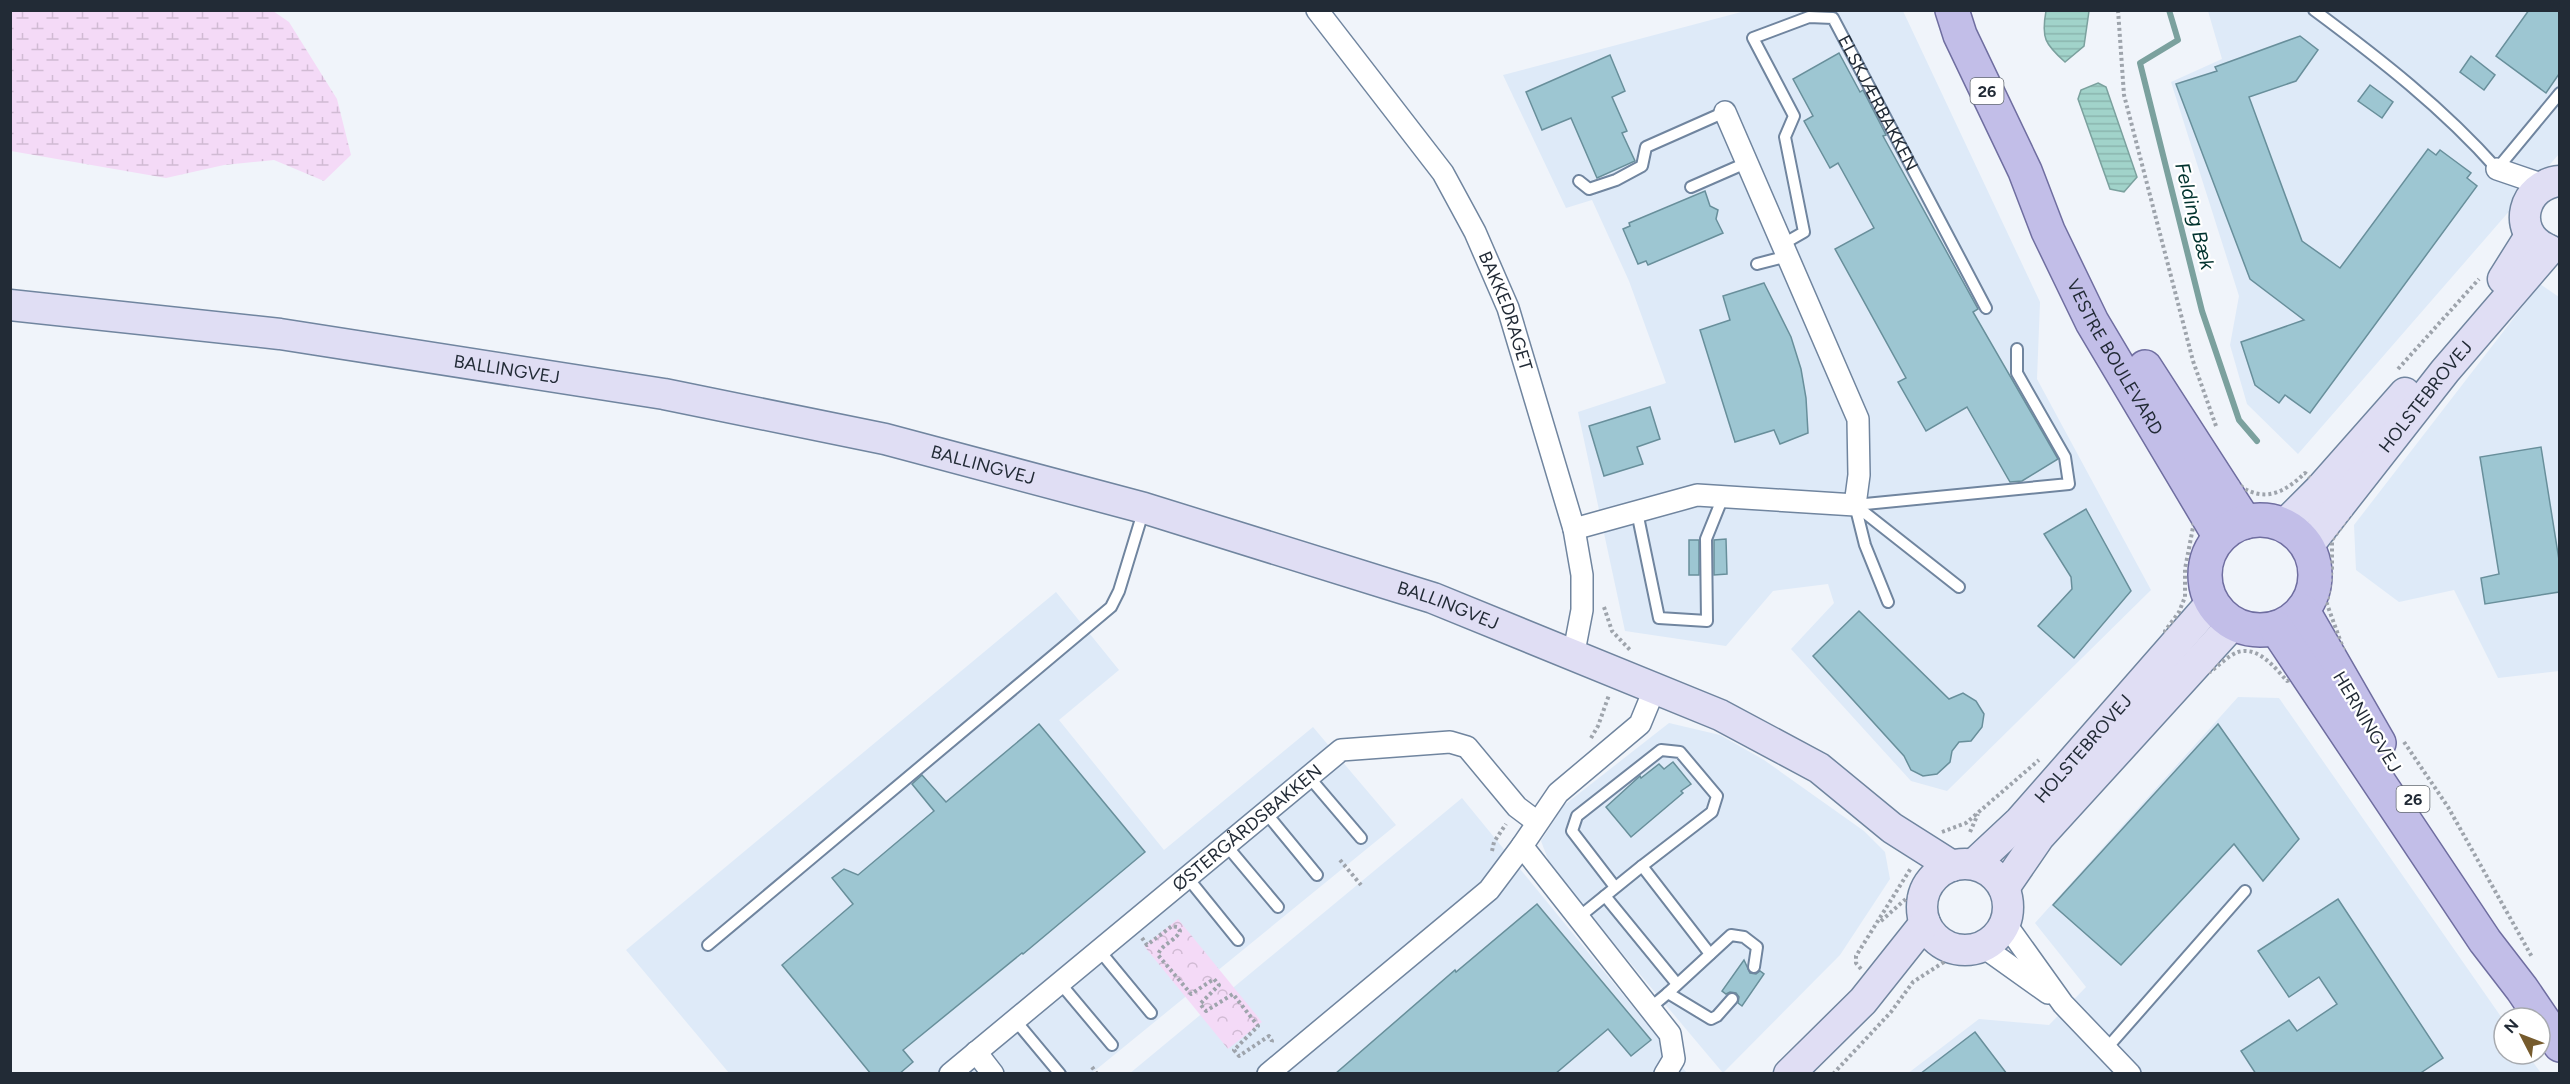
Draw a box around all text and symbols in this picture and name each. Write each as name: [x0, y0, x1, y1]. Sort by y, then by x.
street label: ELSKJÆRBAKKEN: [1833, 31, 1923, 175]
road number: 26: [1970, 78, 2004, 104]
water label: Felding Bæk: [2170, 160, 2220, 273]
street label: BAKKEDRAGET: [1474, 248, 1537, 373]
street label: VESTRE BOULEVARD: [2062, 276, 2168, 439]
street label: HOLSTEBROVEJ: [2374, 336, 2477, 457]
street label: BALLINGVEJ: [452, 350, 561, 389]
street label: BALLINGVEJ: [928, 441, 1037, 489]
street label: BALLINGVEJ: [1394, 577, 1502, 635]
street label: HERNINGVEJ: [2328, 667, 2406, 777]
street label: HOLSTEBROVEJ: [2030, 690, 2137, 808]
street label: ØSTERGÅRDSBAKKEN: [1168, 759, 1326, 896]
road number: 26: [2396, 786, 2430, 812]
north arrow: [2492, 1006, 2552, 1066]
text: N: [2500, 1015, 2522, 1037]

